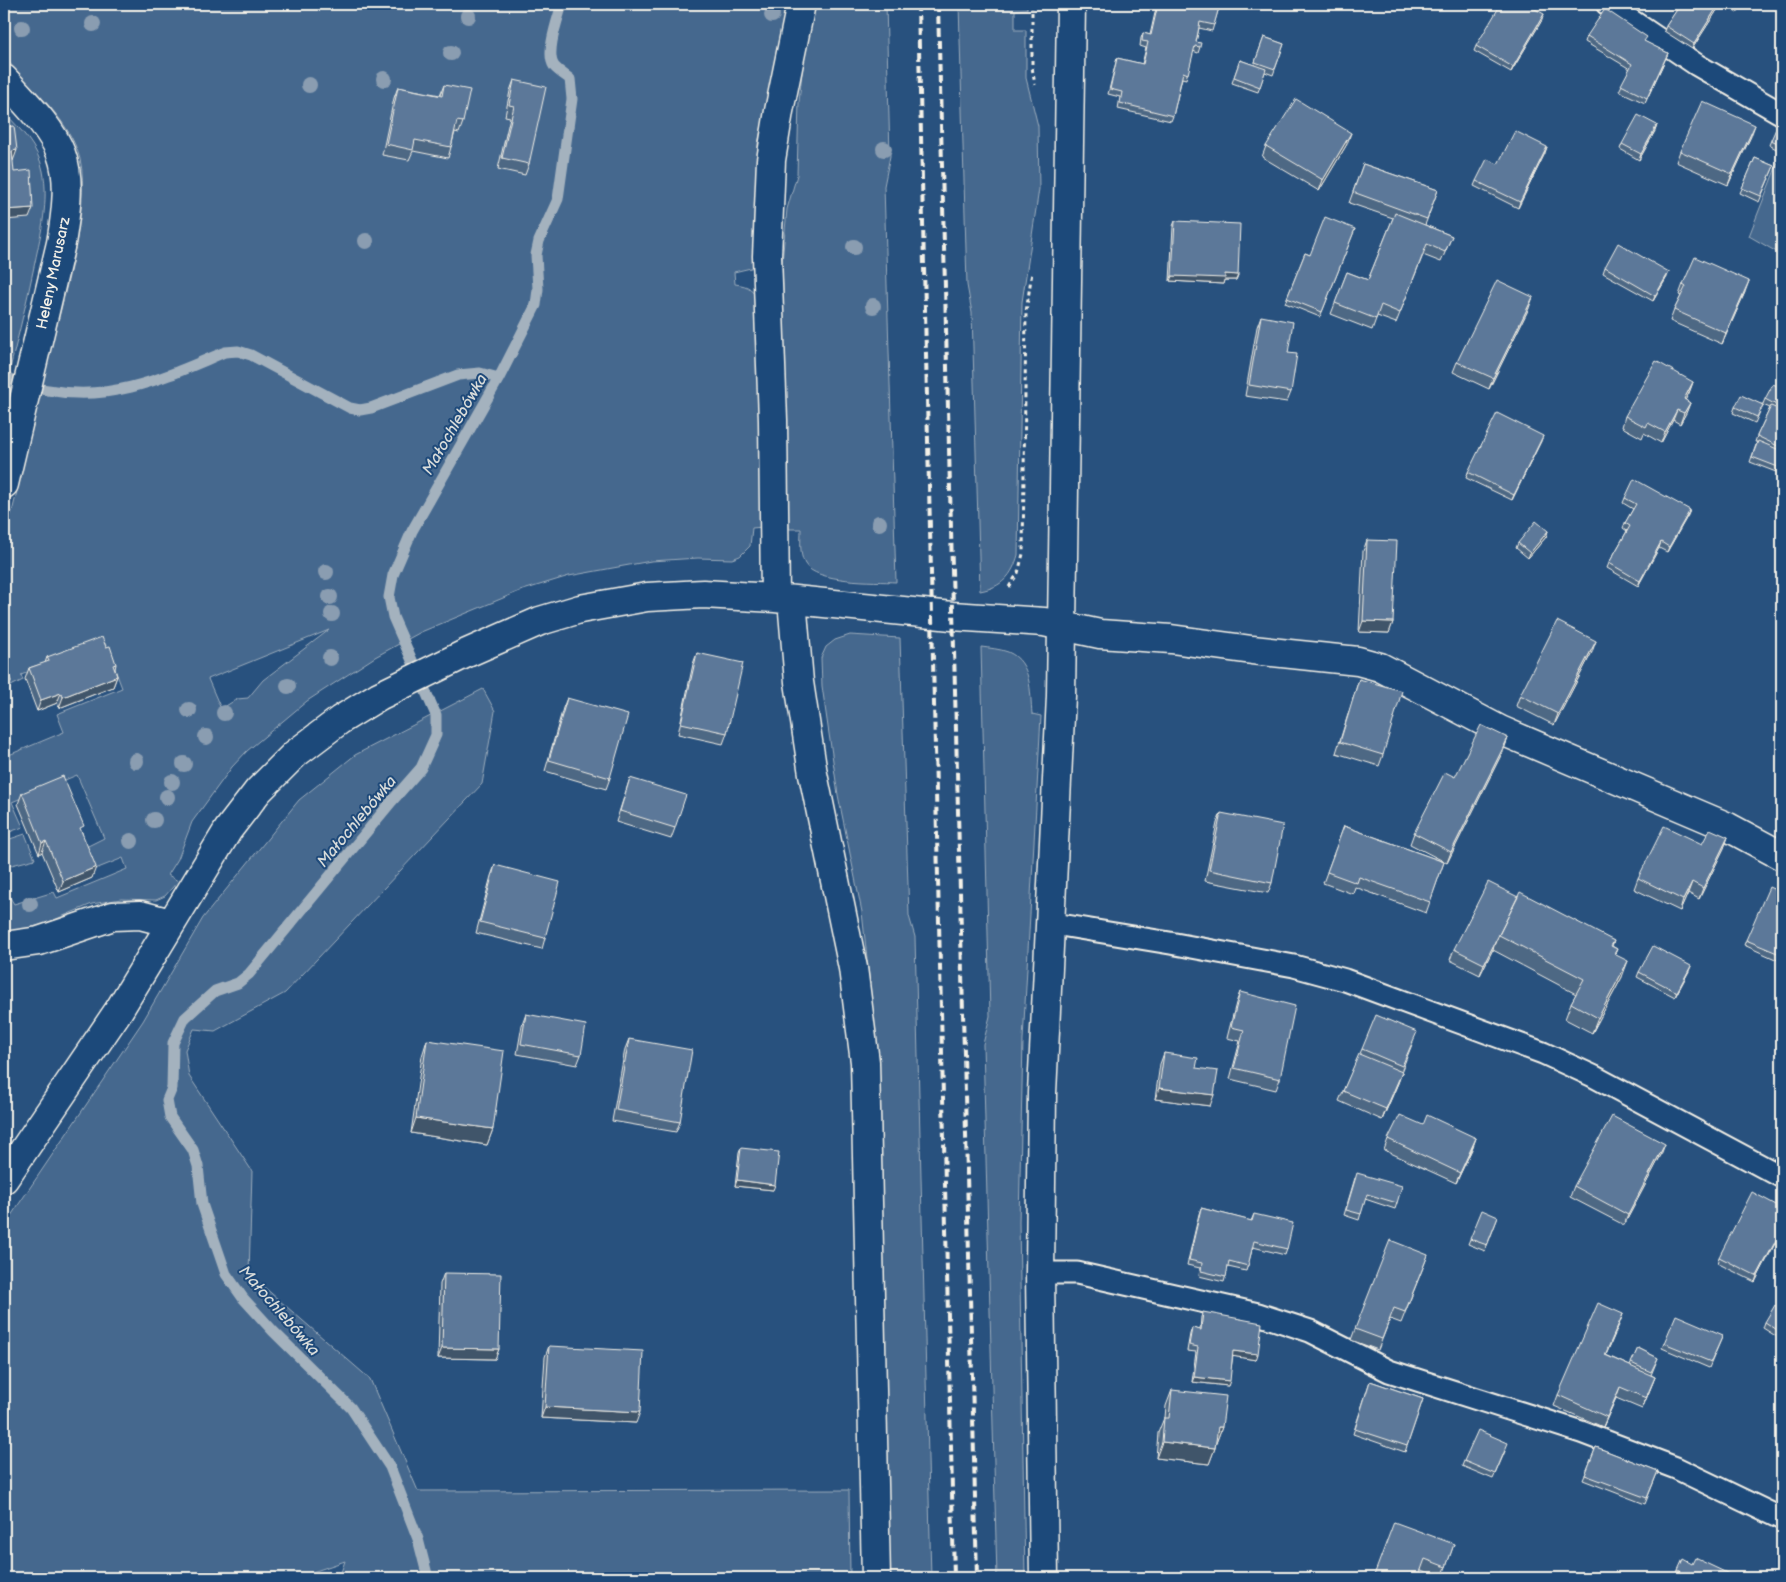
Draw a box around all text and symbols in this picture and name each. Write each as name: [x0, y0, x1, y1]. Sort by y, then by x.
street label: Heleny Marusarz: [32, 214, 75, 331]
water label: Małochlebówka: [419, 371, 492, 479]
water label: Małochlebówka: [313, 772, 401, 872]
water label: Małochlebówka: [234, 1262, 323, 1360]

